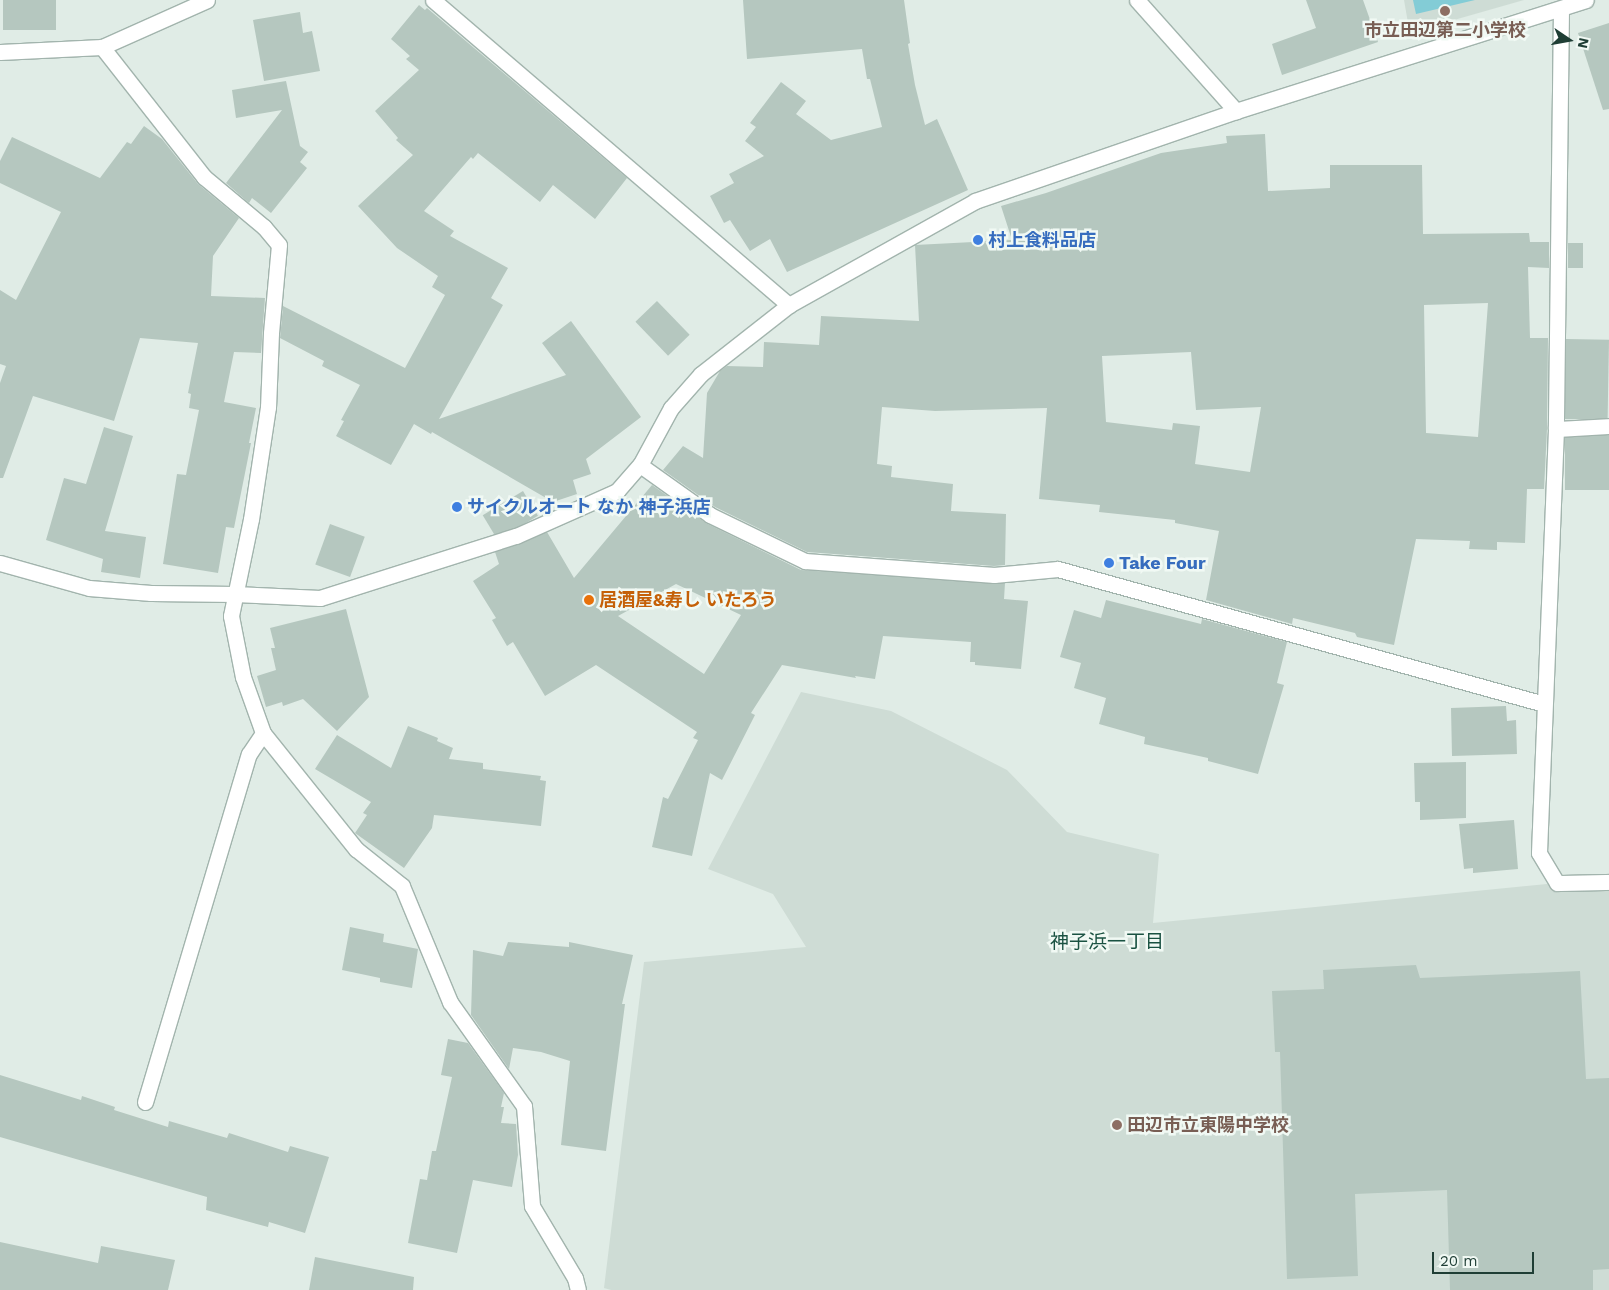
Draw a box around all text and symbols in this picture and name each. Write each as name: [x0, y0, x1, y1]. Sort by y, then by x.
marker: 市立田辺第二小学校: [1439, 5, 1451, 17]
north arrow: [1544, 15, 1594, 65]
place label: 市立田辺第二小学校: [1364, 19, 1526, 41]
text: N: [1575, 36, 1593, 50]
place label: 村上食料品店: [988, 229, 1096, 251]
marker: 村上食料品店: [972, 234, 984, 246]
place label: サイクルオート なか 神子浜店: [467, 496, 711, 518]
marker: サイクルオート なか 神子浜店: [451, 501, 463, 513]
place label: Take Four: [1119, 552, 1206, 574]
marker: Take Four: [1103, 557, 1115, 569]
place label: 居酒屋&寿し いたろう: [599, 589, 778, 611]
marker: 居酒屋&寿し いたろう: [583, 594, 595, 606]
district label: 神子浜一丁目: [1050, 931, 1164, 953]
place label: 田辺市立東陽中学校: [1127, 1114, 1289, 1136]
marker: 田辺市立東陽中学校: [1111, 1119, 1123, 1131]
scale bar: [1434, 1242, 1536, 1274]
text: 20 m: [1440, 1252, 1478, 1270]

